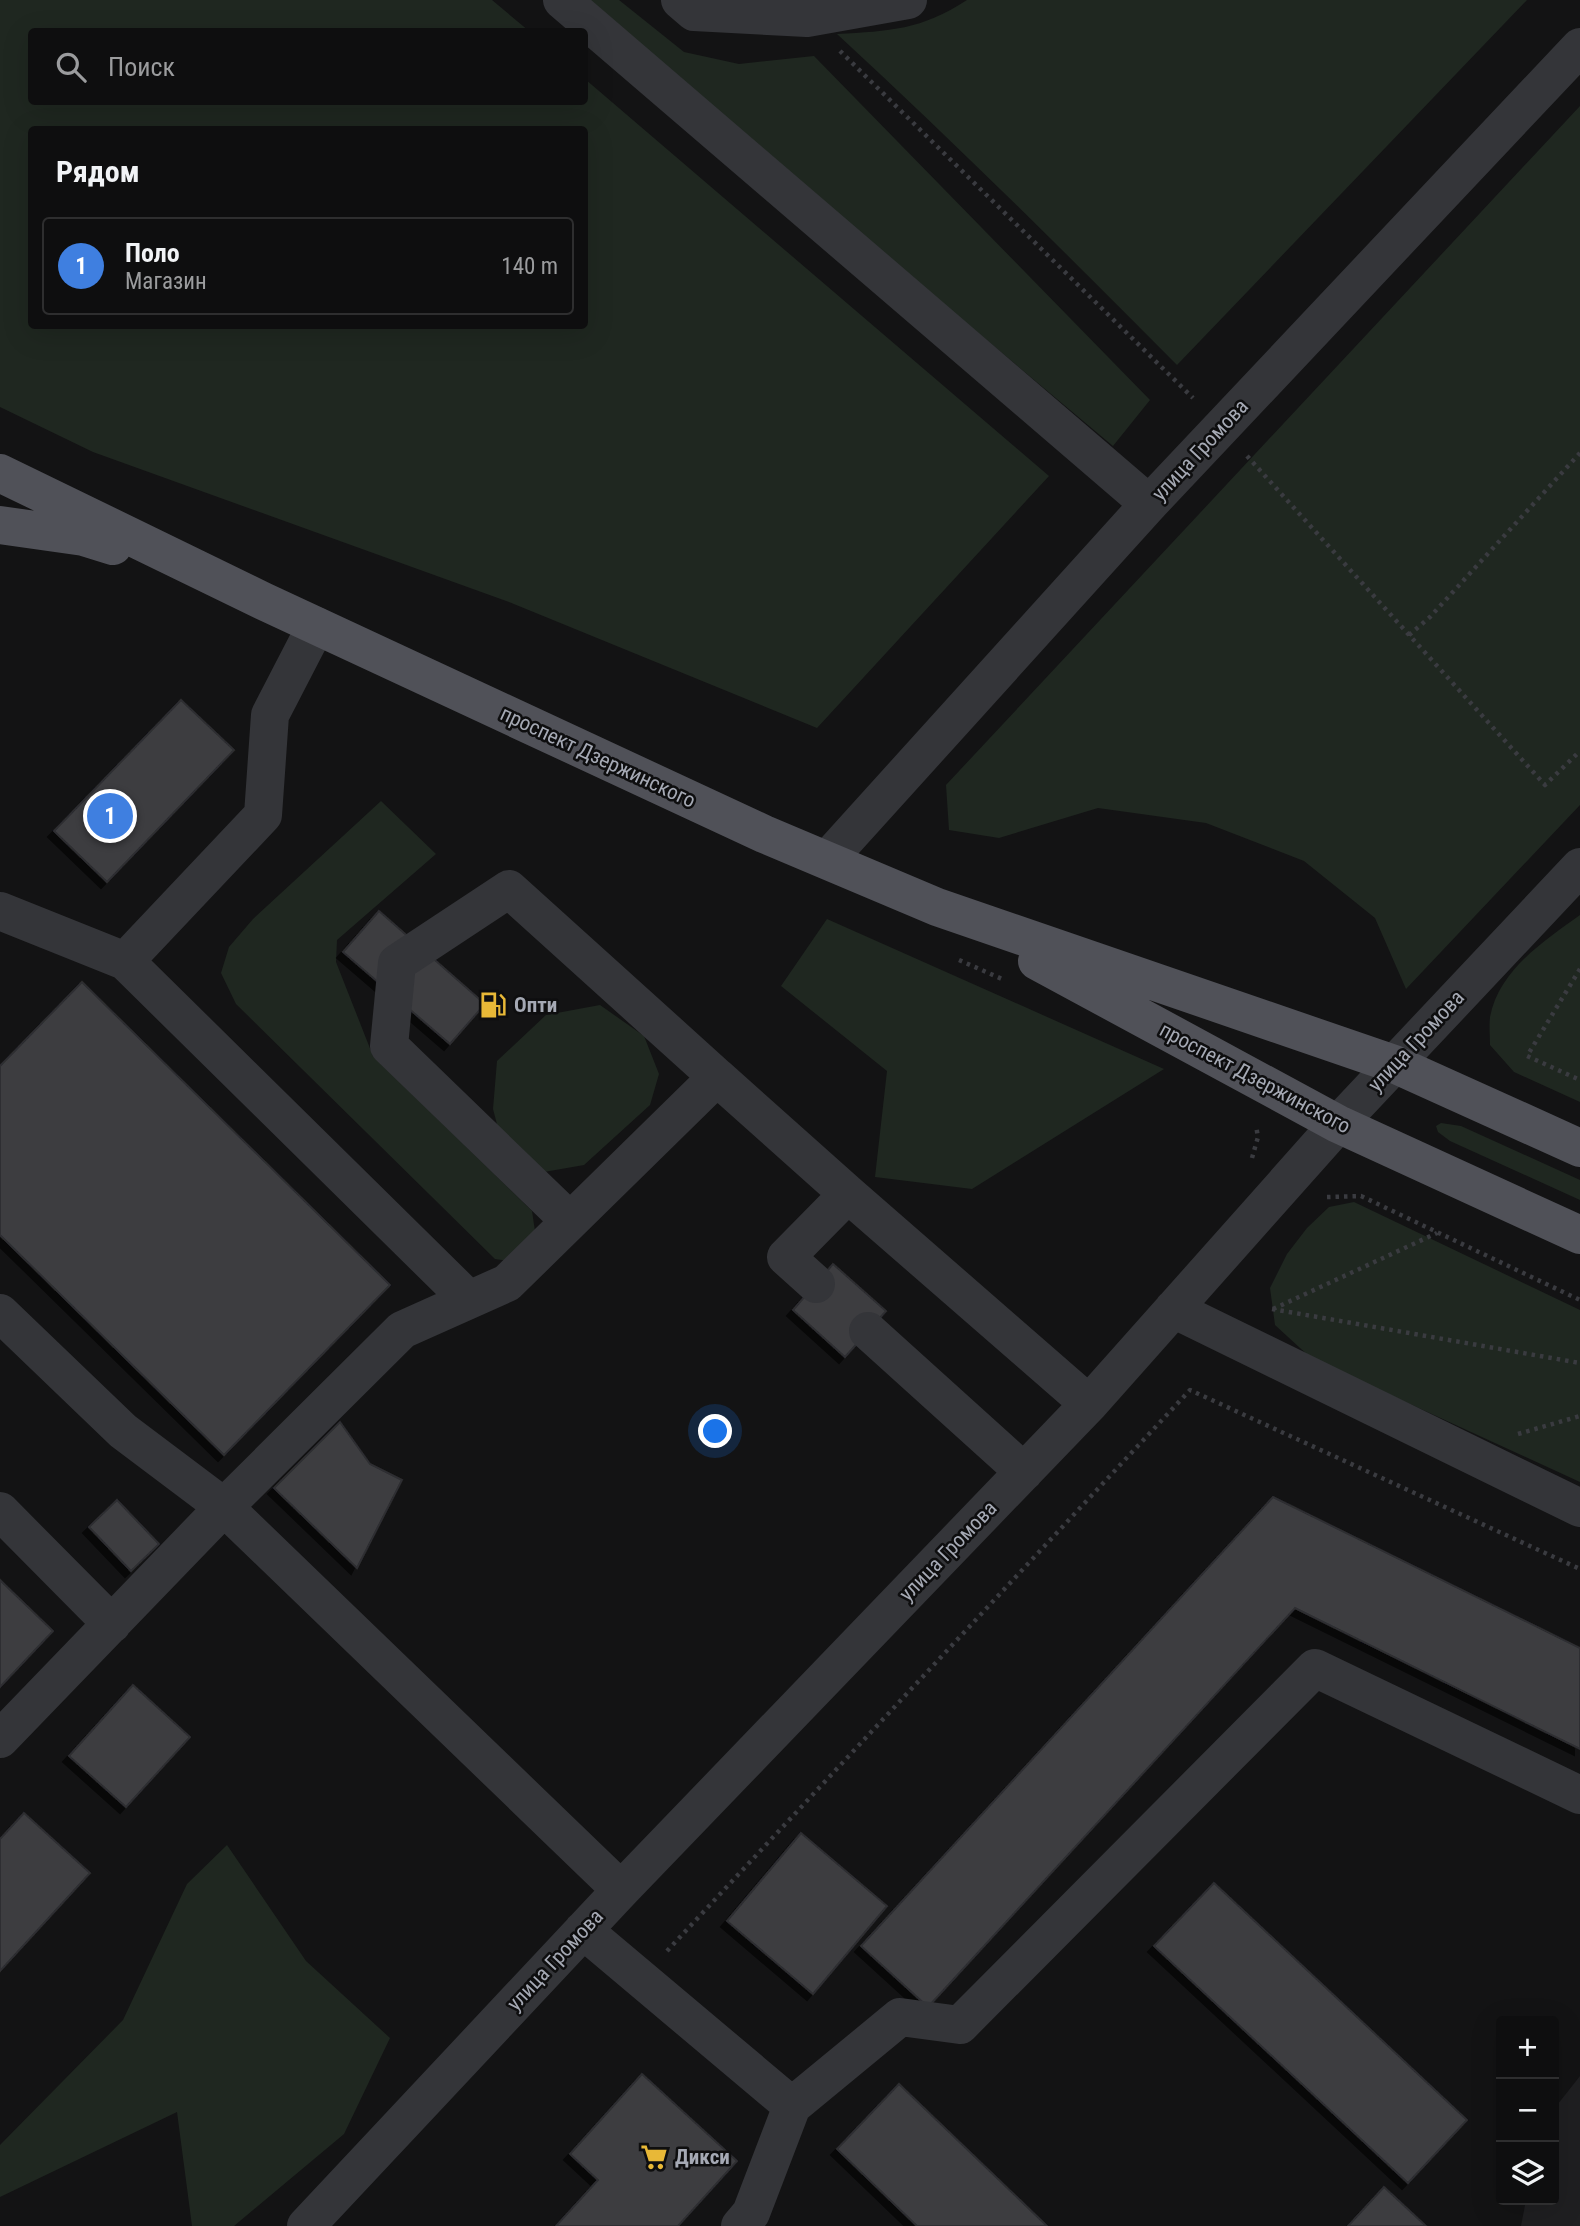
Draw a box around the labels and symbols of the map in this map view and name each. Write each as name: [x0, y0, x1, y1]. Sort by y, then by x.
street label: улица Громова: [1147, 394, 1253, 506]
street label: проспект Дзержинского: [497, 701, 699, 813]
pin: 1: [87, 790, 133, 842]
street label: улица Громова: [1363, 985, 1469, 1097]
fuel station icon: Опти: [478, 990, 508, 1020]
place label: Опти: [514, 993, 557, 1017]
street label: проспект Дзержинского: [1156, 1018, 1354, 1138]
your location: [698, 1414, 732, 1448]
street label: улица Громова: [894, 1496, 1002, 1606]
street label: улица Громова: [502, 1904, 608, 2016]
supermarket icon: Дикси: [639, 2142, 669, 2172]
place label: Дикси: [675, 2145, 730, 2169]

